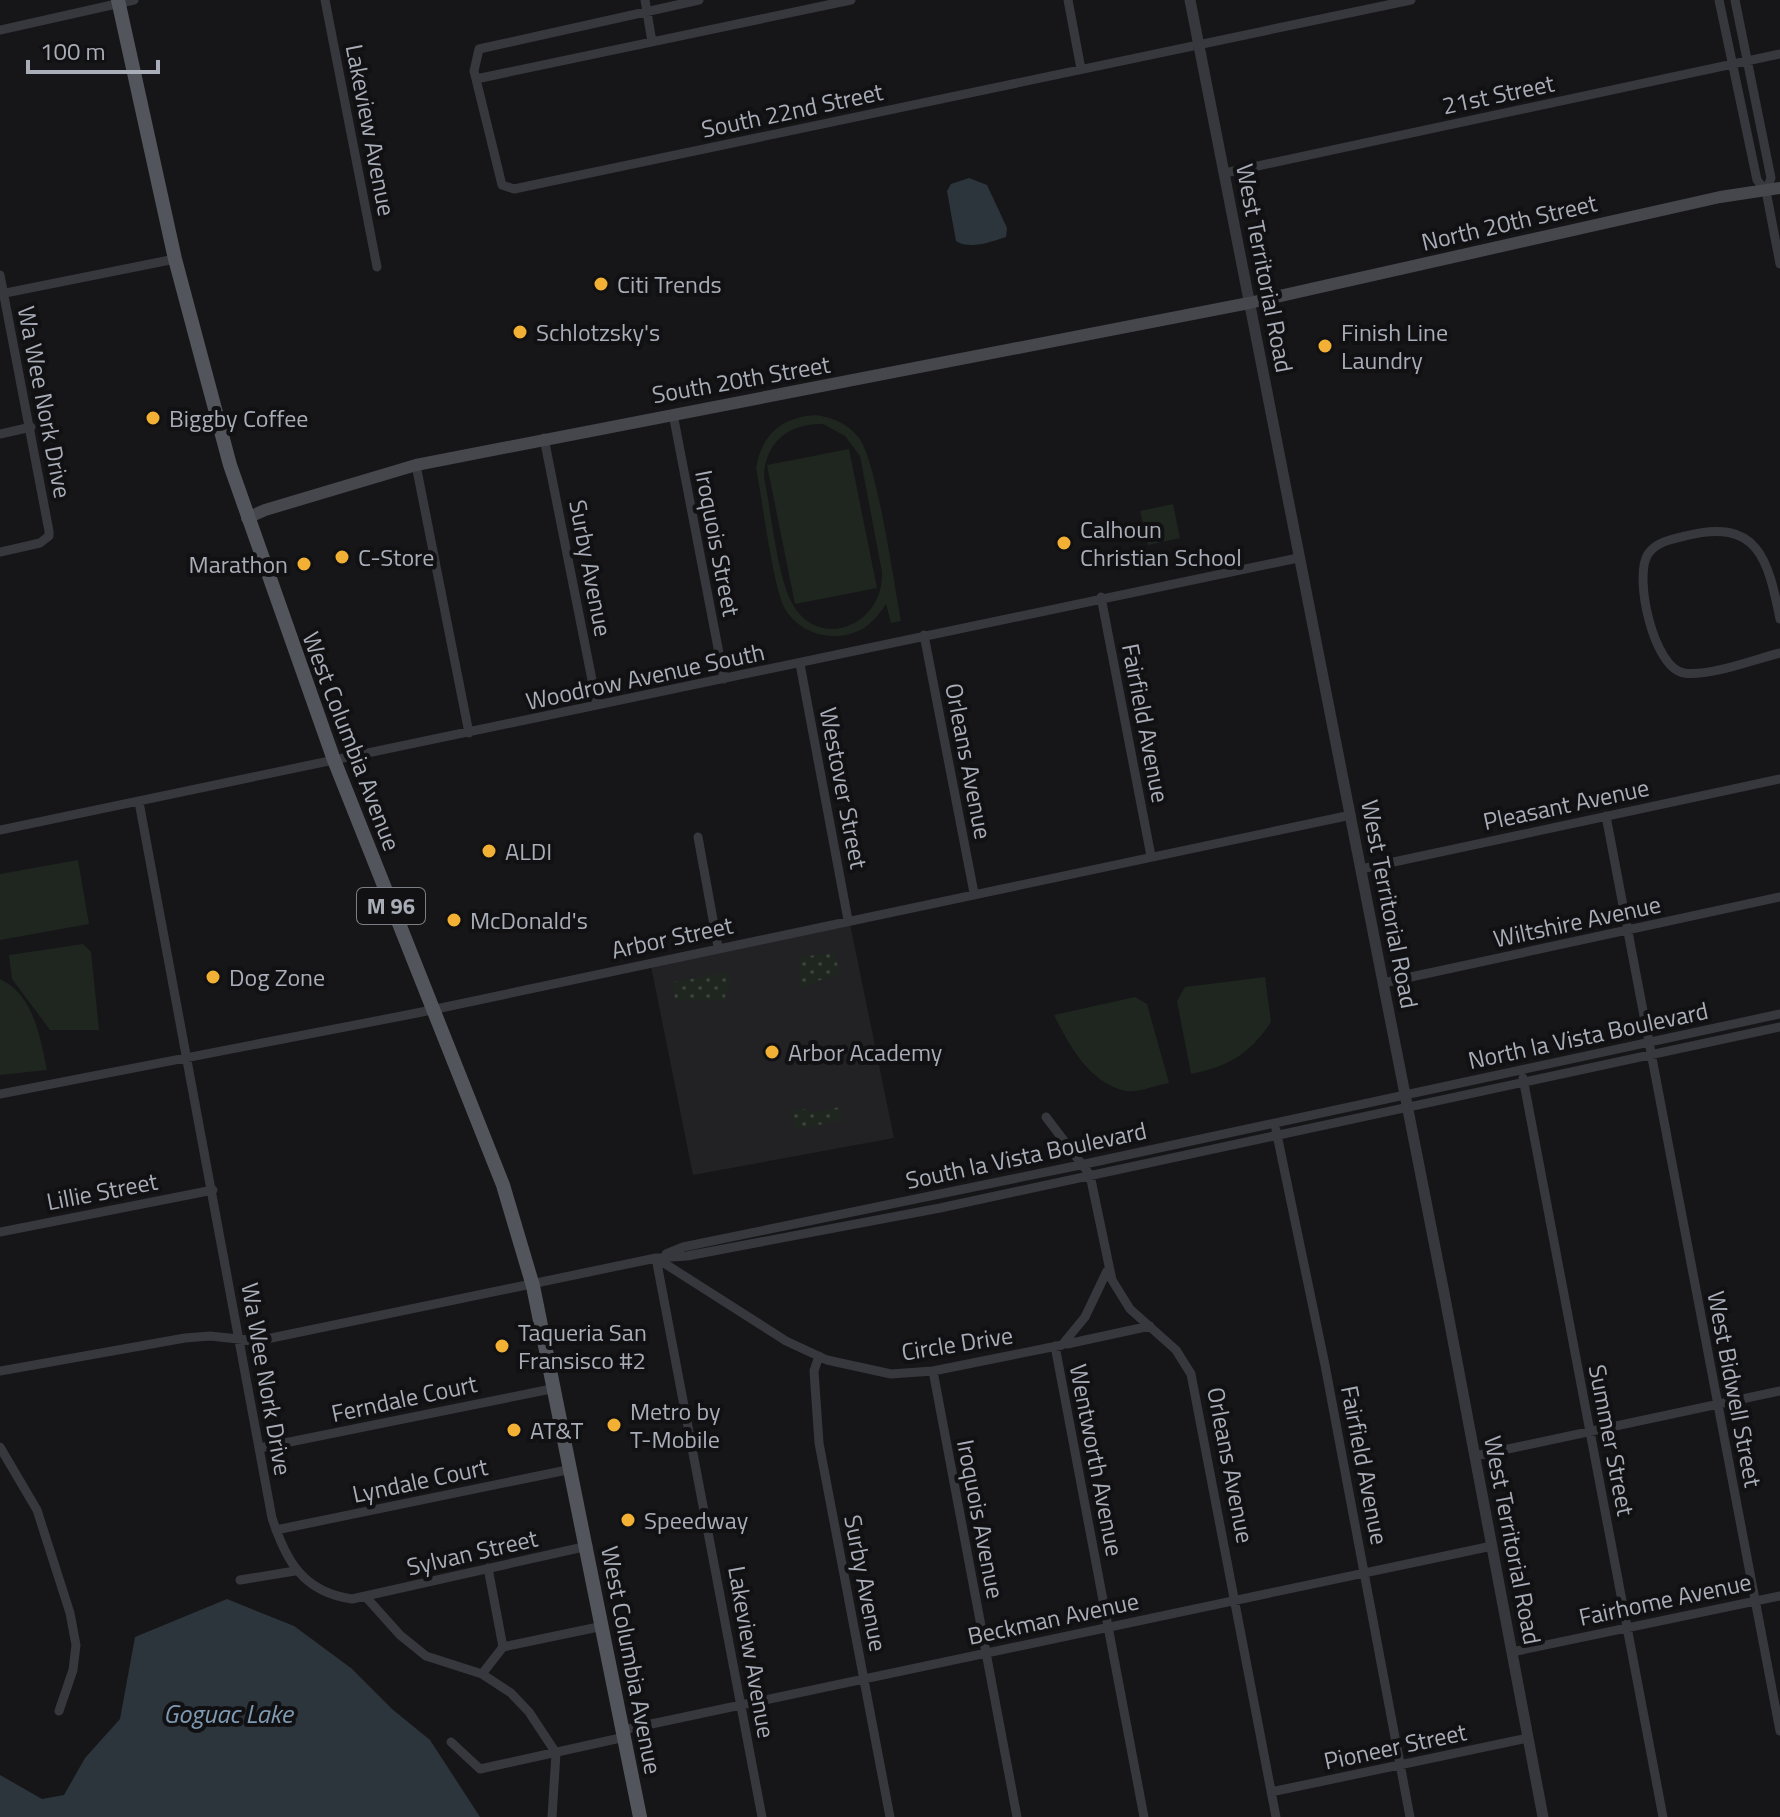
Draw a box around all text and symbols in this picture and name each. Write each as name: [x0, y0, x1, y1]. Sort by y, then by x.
scale bar: [28, 24, 158, 74]
text: 100 m: [40, 33, 106, 69]
street label: Lakeview Avenue: [337, 41, 405, 219]
street label: 21st Street: [1439, 64, 1558, 123]
street label: South 22nd Street: [698, 73, 887, 147]
street label: West Territorial Road: [1227, 161, 1303, 375]
street label: North 20th Street: [1418, 184, 1601, 260]
place label: Citi Trends: [617, 266, 722, 302]
marker: Citi Trends: [592, 275, 610, 293]
street label: Wa Wee Nork Drive: [9, 303, 81, 501]
place label: Schlotzsky's: [536, 314, 660, 350]
place label: Finish Line Laundry: [1341, 314, 1448, 378]
marker: Schlotzsky's: [511, 323, 529, 341]
marker: Finish Line Laundry: [1316, 337, 1334, 355]
street label: South 20th Street: [649, 346, 833, 412]
place label: Biggby Coffee: [169, 400, 308, 436]
marker: Biggby Coffee: [144, 409, 162, 427]
street label: Iroquois Street: [686, 467, 750, 620]
street label: Surby Avenue: [560, 497, 622, 639]
place label: Calhoun Christian School: [1080, 511, 1242, 575]
marker: Calhoun Christian School: [1055, 534, 1073, 552]
place label: C-Store: [358, 539, 434, 575]
place label: Marathon: [189, 546, 288, 582]
marker: C-Store: [333, 548, 351, 566]
marker: Marathon: [295, 555, 313, 573]
street label: West Columbia Avenue: [294, 626, 410, 856]
street label: Woodrow Avenue South: [522, 633, 768, 719]
street label: Fairfield Avenue: [1113, 640, 1179, 806]
street label: Orleans Avenue: [936, 680, 1002, 842]
street label: Westover Street: [811, 704, 877, 872]
street label: Pleasant Avenue: [1480, 769, 1652, 839]
street label: West Territorial Road: [1352, 797, 1428, 1011]
place label: ALDI: [505, 833, 552, 869]
marker: ALDI: [480, 842, 498, 860]
street label: Wiltshire Avenue: [1490, 886, 1664, 956]
road number: M 96: [357, 888, 425, 924]
place label: McDonald's: [470, 902, 588, 938]
street label: Arbor Street: [608, 906, 737, 967]
marker: McDonald's: [445, 911, 463, 929]
place label: Dog Zone: [229, 959, 325, 995]
marker: Dog Zone: [204, 968, 222, 986]
street label: North la Vista Boulevard: [1465, 992, 1711, 1078]
place label: Arbor Academy: [788, 1034, 943, 1070]
marker: Arbor Academy: [763, 1043, 781, 1061]
street label: South la Vista Boulevard: [902, 1112, 1150, 1198]
street label: Lillie Street: [43, 1163, 161, 1219]
street label: Wa Wee Nork Drive: [232, 1280, 302, 1478]
street label: West Bidwell Street: [1698, 1288, 1772, 1491]
place label: Taqueria San Fransisco #2: [518, 1314, 647, 1378]
street label: Circle Drive: [899, 1316, 1015, 1370]
marker: Taqueria San Fransisco #2: [493, 1337, 511, 1355]
street label: Wentworth Avenue: [1061, 1361, 1133, 1559]
street label: Summer Street: [1580, 1361, 1644, 1519]
street label: Ferndale Court: [328, 1365, 481, 1431]
street label: Fairfield Avenue: [1332, 1382, 1398, 1548]
street label: Orleans Avenue: [1198, 1384, 1264, 1546]
place label: Metro by T-Mobile: [630, 1393, 721, 1457]
place label: AT&T: [530, 1412, 584, 1448]
marker: Metro by T-Mobile: [605, 1416, 623, 1434]
marker: AT&T: [505, 1421, 523, 1439]
street label: West Territorial Road: [1475, 1433, 1551, 1647]
street label: Iroquois Avenue: [948, 1436, 1014, 1602]
street label: Lyndale Court: [349, 1448, 492, 1512]
place label: Speedway: [644, 1502, 749, 1538]
marker: Speedway: [619, 1511, 637, 1529]
street label: Surby Avenue: [835, 1512, 897, 1654]
street label: Sylvan Street: [403, 1519, 542, 1585]
street label: West Columbia Avenue: [592, 1543, 672, 1777]
street label: Lakeview Avenue: [719, 1563, 785, 1741]
street label: Fairhome Avenue: [1575, 1563, 1755, 1635]
street label: Beckman Avenue: [964, 1582, 1142, 1654]
water label: Goguac Lake: [163, 1694, 295, 1733]
street label: Pioneer Street: [1320, 1713, 1470, 1779]

